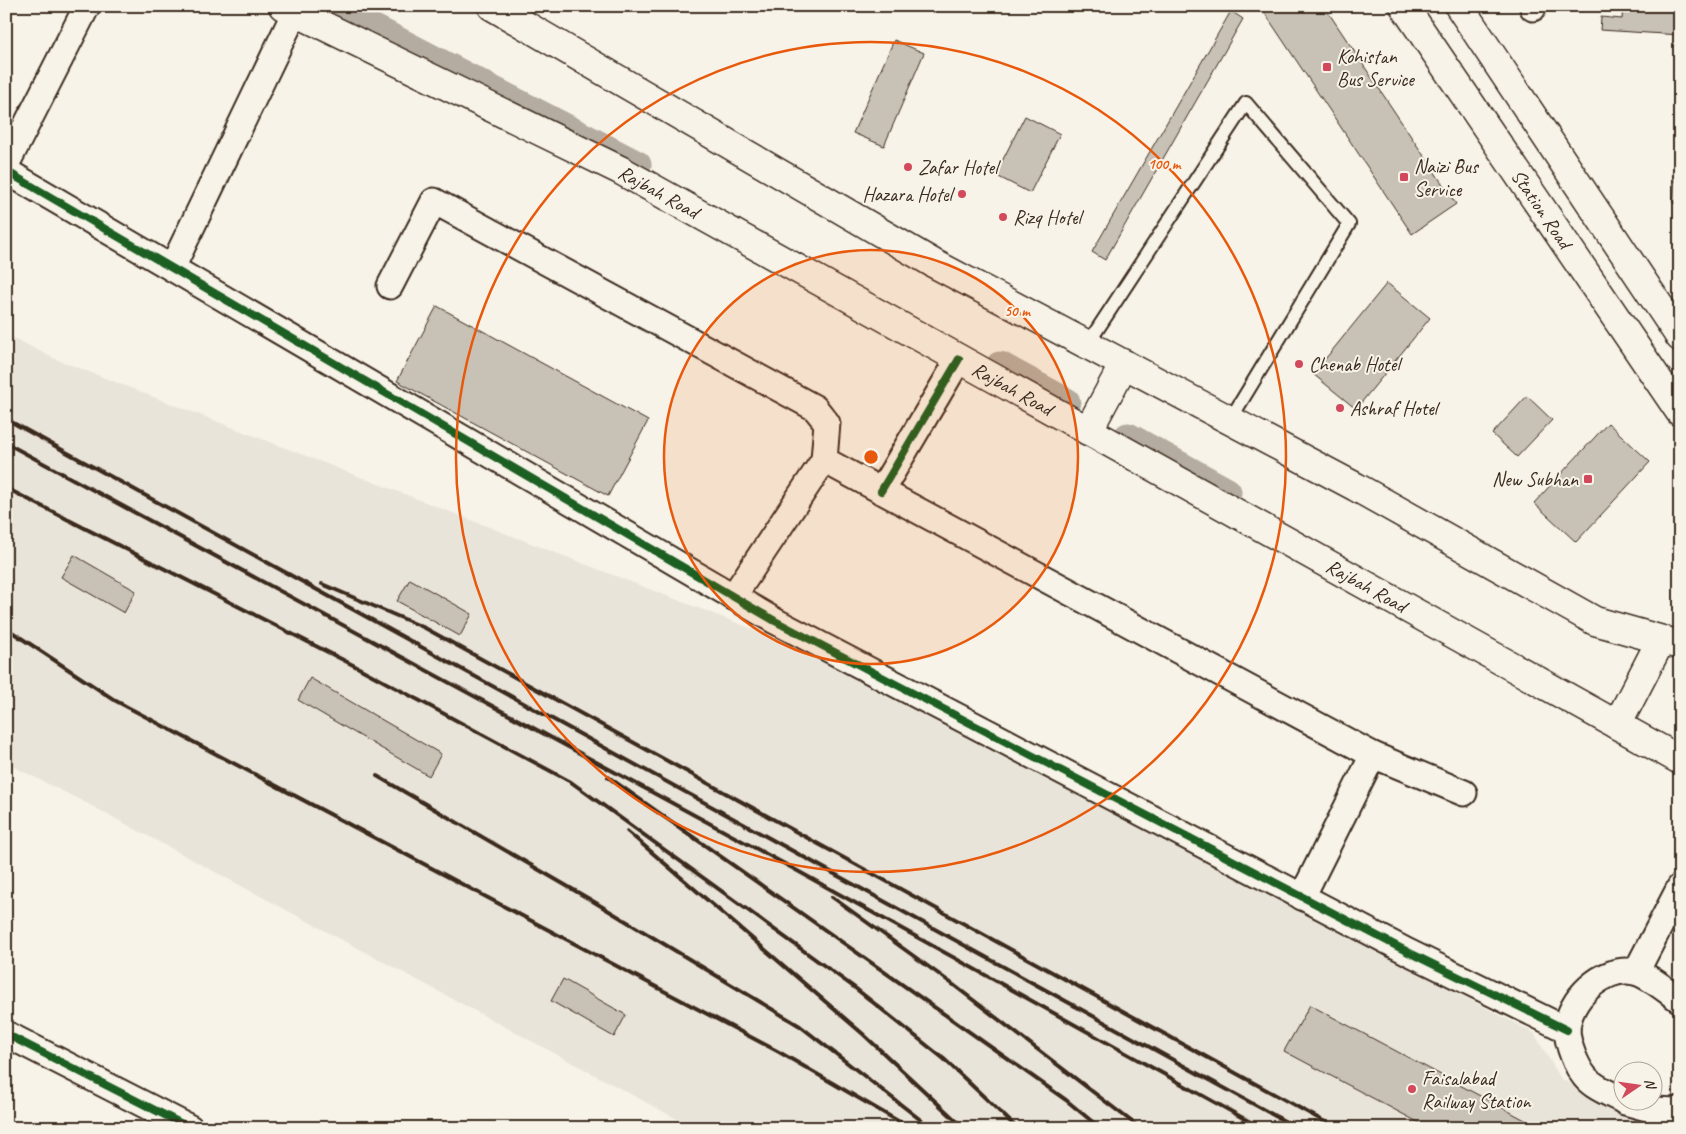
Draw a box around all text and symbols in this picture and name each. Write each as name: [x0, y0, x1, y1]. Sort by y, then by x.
place label: Kohistan Bus Service: [1337, 44, 1415, 92]
marker: Kohistan Bus Service: [1321, 61, 1333, 73]
place label: Naizi Bus Service: [1414, 154, 1480, 202]
place label: Zafar Hotel: [918, 155, 1001, 180]
text: 100 m: [1148, 155, 1182, 174]
street label: Rajbah Road: [614, 160, 706, 226]
marker: Zafar Hotel: [902, 161, 914, 173]
street label: Station Road: [1506, 165, 1579, 256]
marker: Naizi Bus Service: [1398, 171, 1410, 183]
place label: Hazara Hotel: [863, 182, 956, 207]
marker: Hazara Hotel: [956, 188, 968, 200]
place label: Rizq Hotel: [1013, 205, 1085, 230]
marker: Rizq Hotel: [997, 211, 1009, 223]
text: 50 m: [1004, 302, 1031, 321]
place label: Chenab Hotel: [1309, 352, 1403, 377]
street label: Rajbah Road: [968, 357, 1060, 423]
marker: Chenab Hotel: [1293, 358, 1305, 370]
place label: Ashraf Hotel: [1350, 396, 1441, 421]
marker: Ashraf Hotel: [1334, 402, 1346, 414]
centre of rings: [862, 448, 880, 466]
place label: New Subhan: [1492, 467, 1579, 492]
marker: New Subhan: [1582, 473, 1594, 485]
street label: Rajbah Road: [1321, 553, 1414, 620]
north arrow: [1614, 1062, 1664, 1112]
place label: Faisalabad Railway Station: [1422, 1066, 1531, 1114]
text: N: [1641, 1077, 1660, 1092]
marker: Faisalabad Railway Station: [1406, 1083, 1418, 1095]

